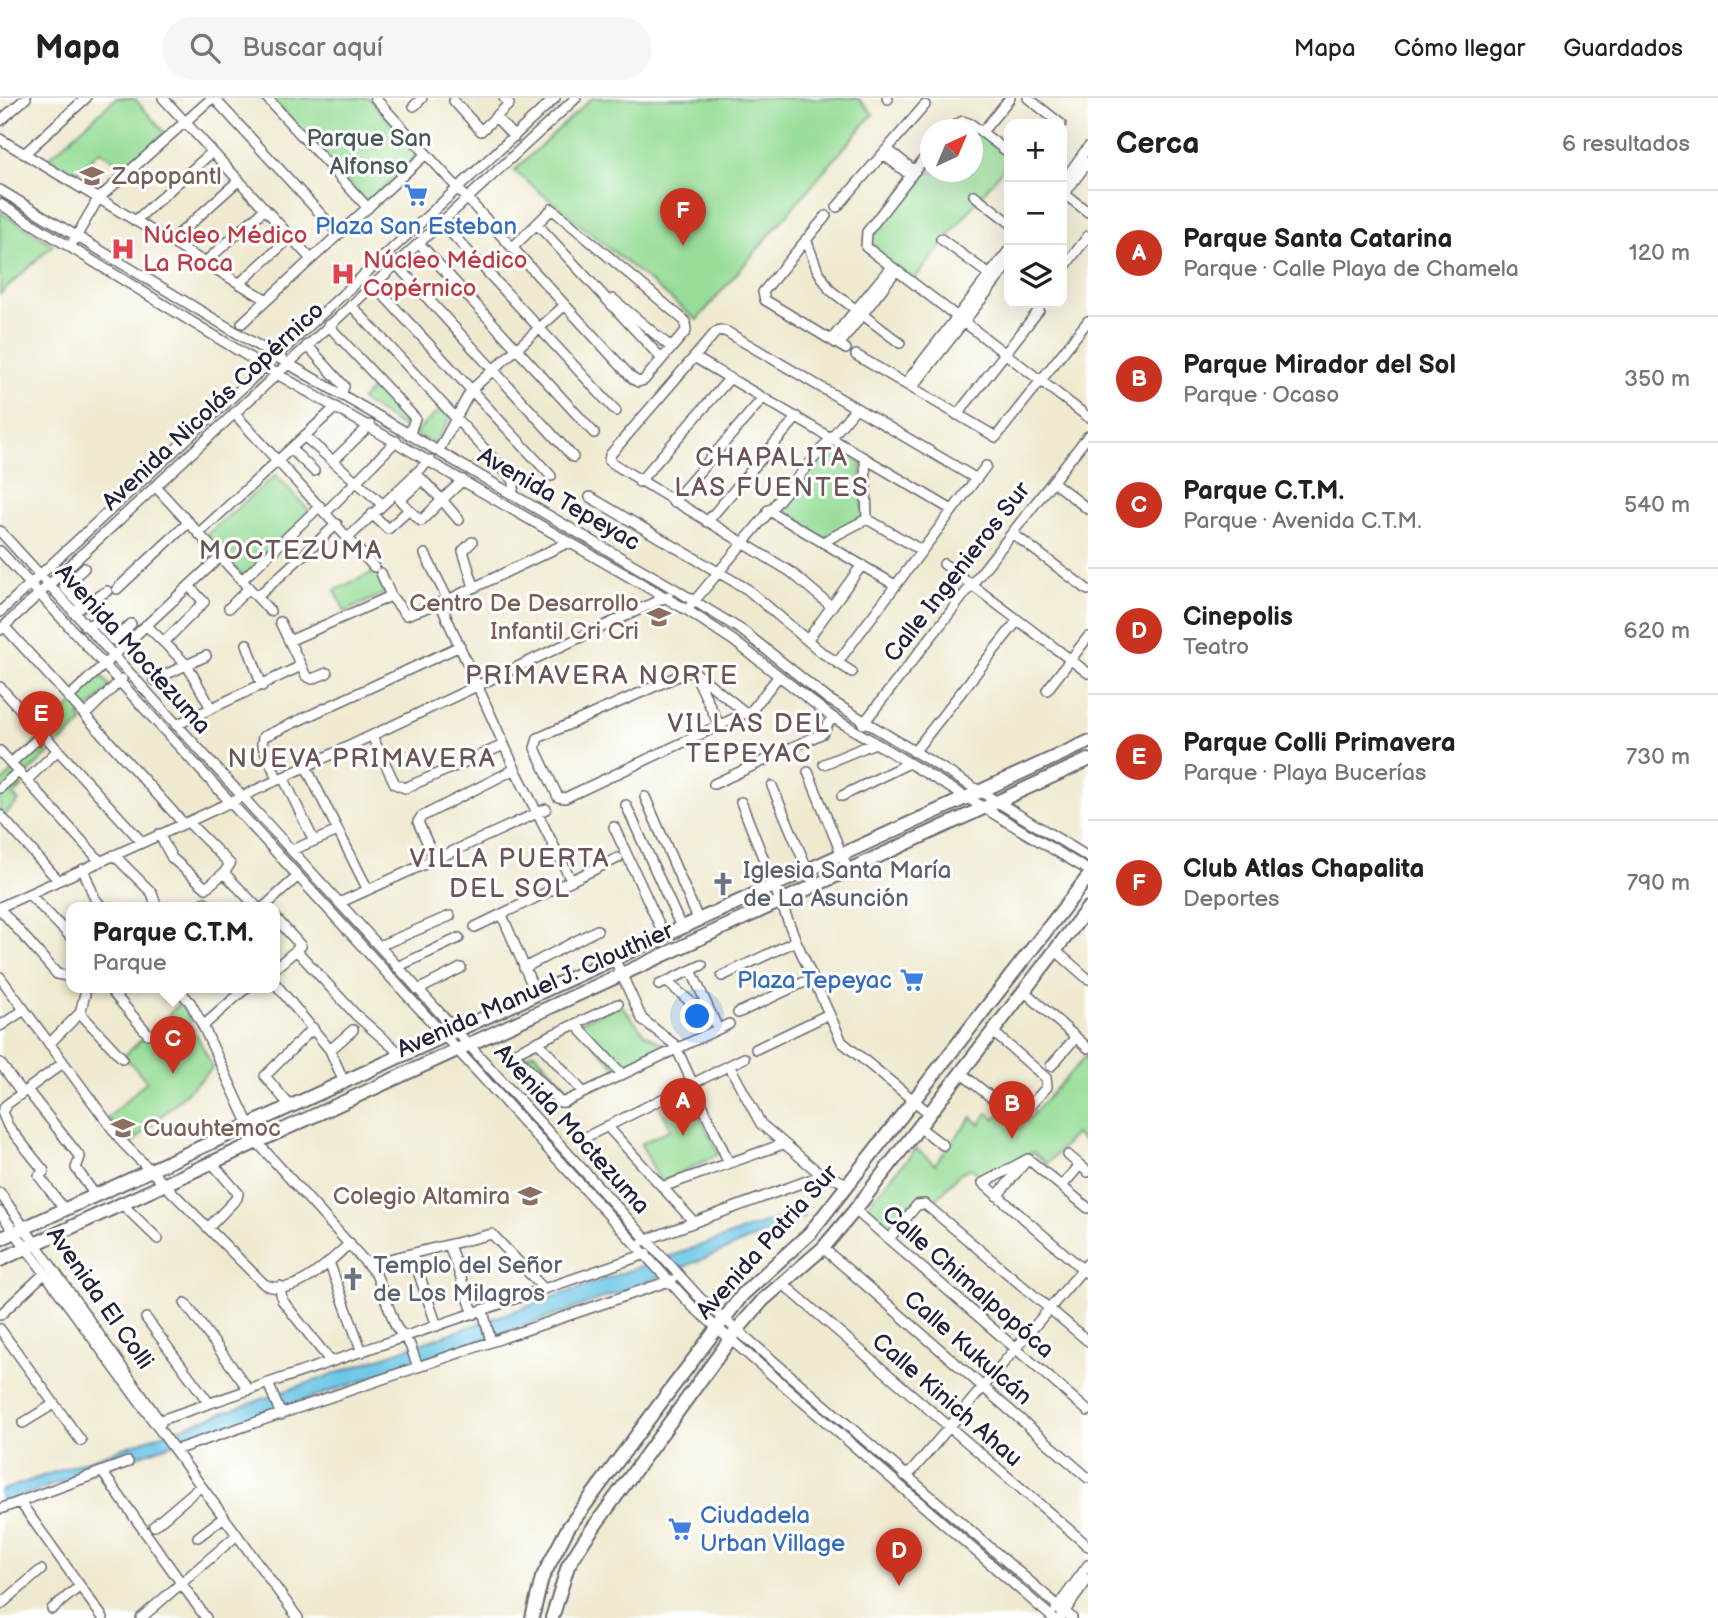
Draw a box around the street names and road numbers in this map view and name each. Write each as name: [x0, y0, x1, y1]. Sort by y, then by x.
street label: Avenida Nicolás Copérnico: [96, 295, 330, 517]
street label: Avenida Tepeyac: [473, 441, 645, 557]
street label: Calle Ingenieros Sur: [878, 476, 1037, 668]
street label: Avenida Moctezuma: [49, 558, 217, 740]
street label: Avenida Manuel J. Clouthier: [392, 916, 678, 1064]
street label: Avenida Moctezuma: [488, 1038, 656, 1220]
street label: Avenida Patria Sur: [690, 1158, 844, 1325]
street label: Calle Chimalpopóca: [876, 1200, 1060, 1364]
street label: Avenida El Colli: [40, 1221, 160, 1375]
street label: Calle Kukulcán: [898, 1284, 1038, 1412]
street label: Calle Kinich Ahau: [866, 1327, 1028, 1473]

